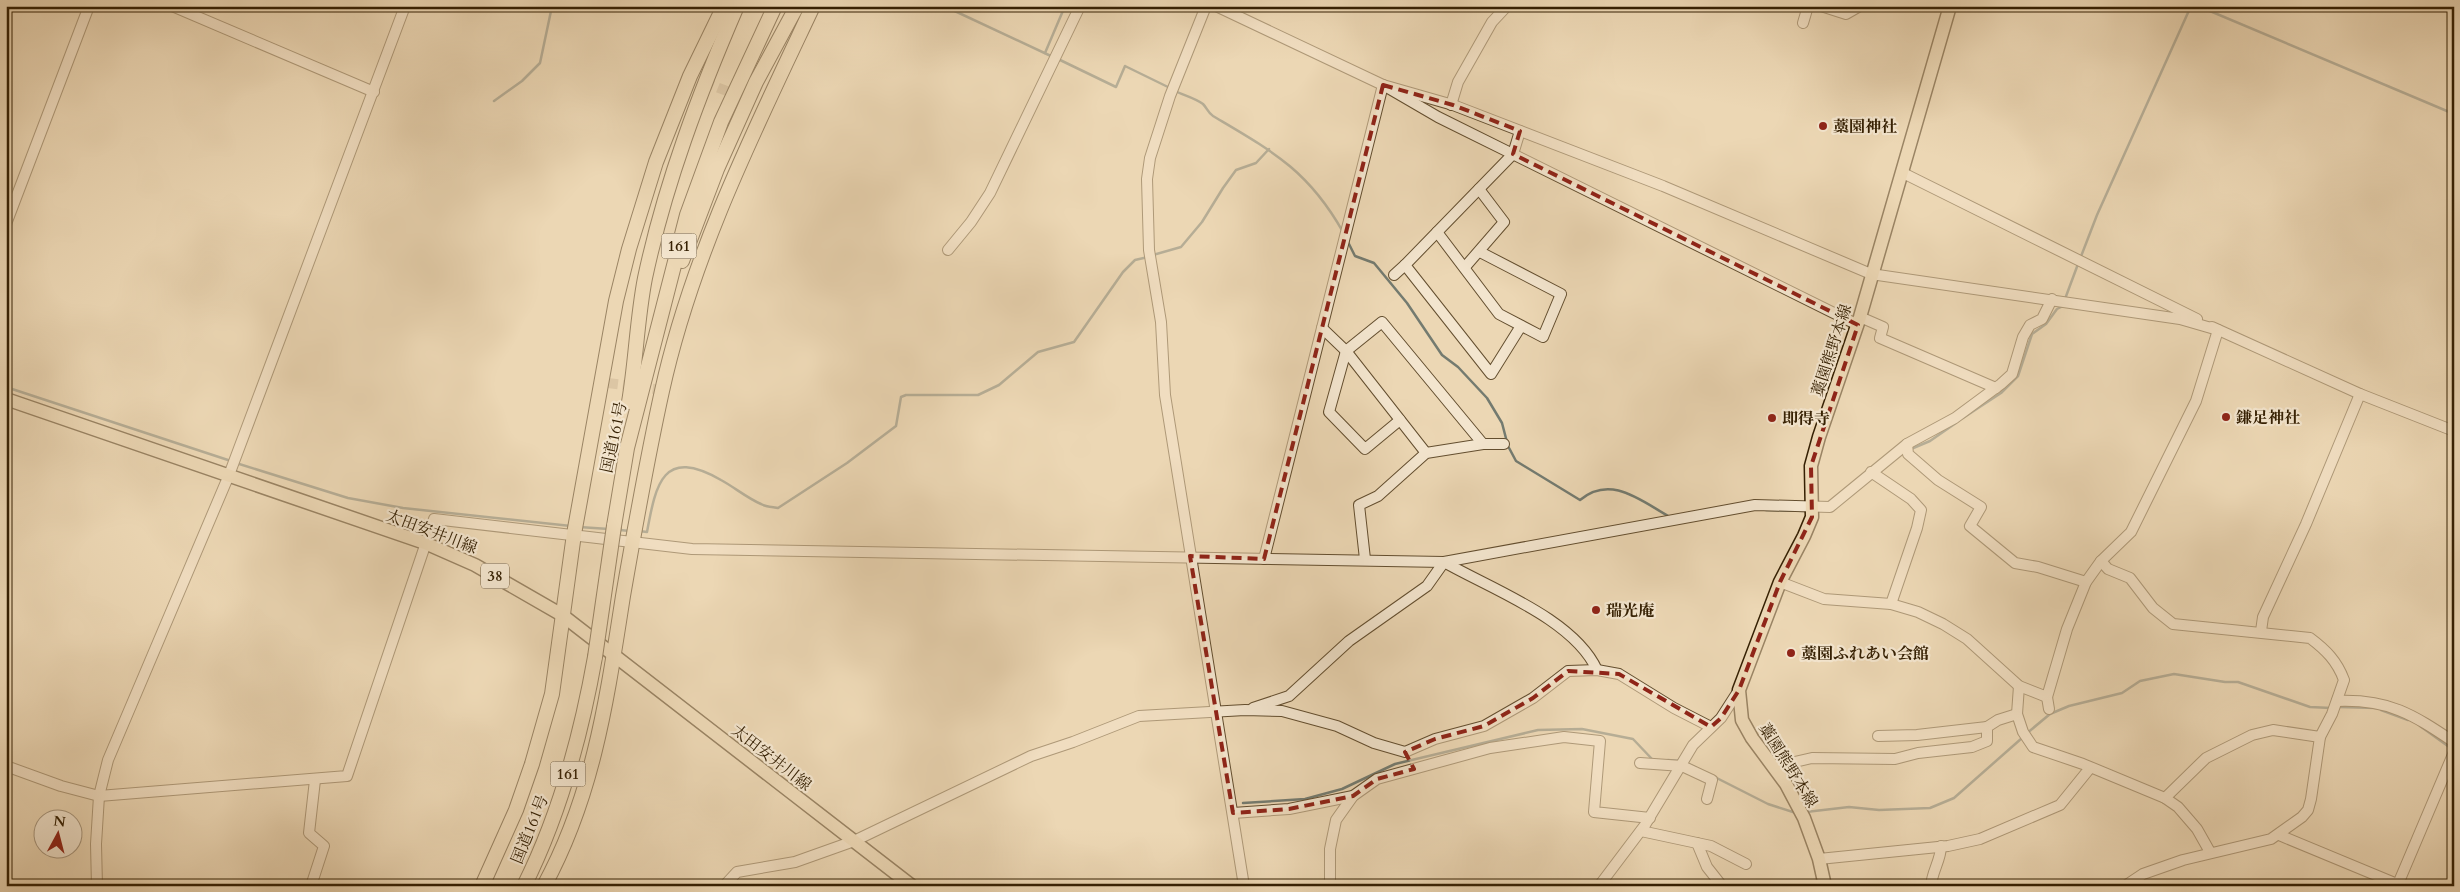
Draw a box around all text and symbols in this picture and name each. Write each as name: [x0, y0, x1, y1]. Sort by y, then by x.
place label: 藁園神社: [1833, 116, 1897, 138]
marker: 藁園神社: [1817, 120, 1829, 132]
road number: 161: [662, 234, 696, 258]
street label: 藁園熊野本線: [1807, 301, 1857, 399]
street label: 国道161号: [596, 399, 632, 475]
place label: 鎌足神社: [2236, 407, 2300, 429]
place label: 即得寺: [1782, 408, 1830, 430]
marker: 鎌足神社: [2220, 411, 2232, 423]
marker: 即得寺: [1766, 412, 1778, 424]
street label: 太田安井川線: [383, 504, 480, 559]
road number: 38: [481, 564, 509, 588]
place label: 瑞光庵: [1606, 600, 1654, 622]
marker: 瑞光庵: [1590, 604, 1602, 616]
place label: 藁園ふれあい会館: [1801, 643, 1929, 665]
marker: 藁園ふれあい会館: [1785, 647, 1797, 659]
street label: 藁園熊野本線: [1753, 719, 1823, 812]
street label: 太田安井川線: [727, 720, 816, 796]
road number: 161: [550, 762, 586, 786]
street label: 国道161号: [506, 792, 554, 867]
north arrow: [32, 810, 82, 860]
text: N: [52, 811, 67, 832]

